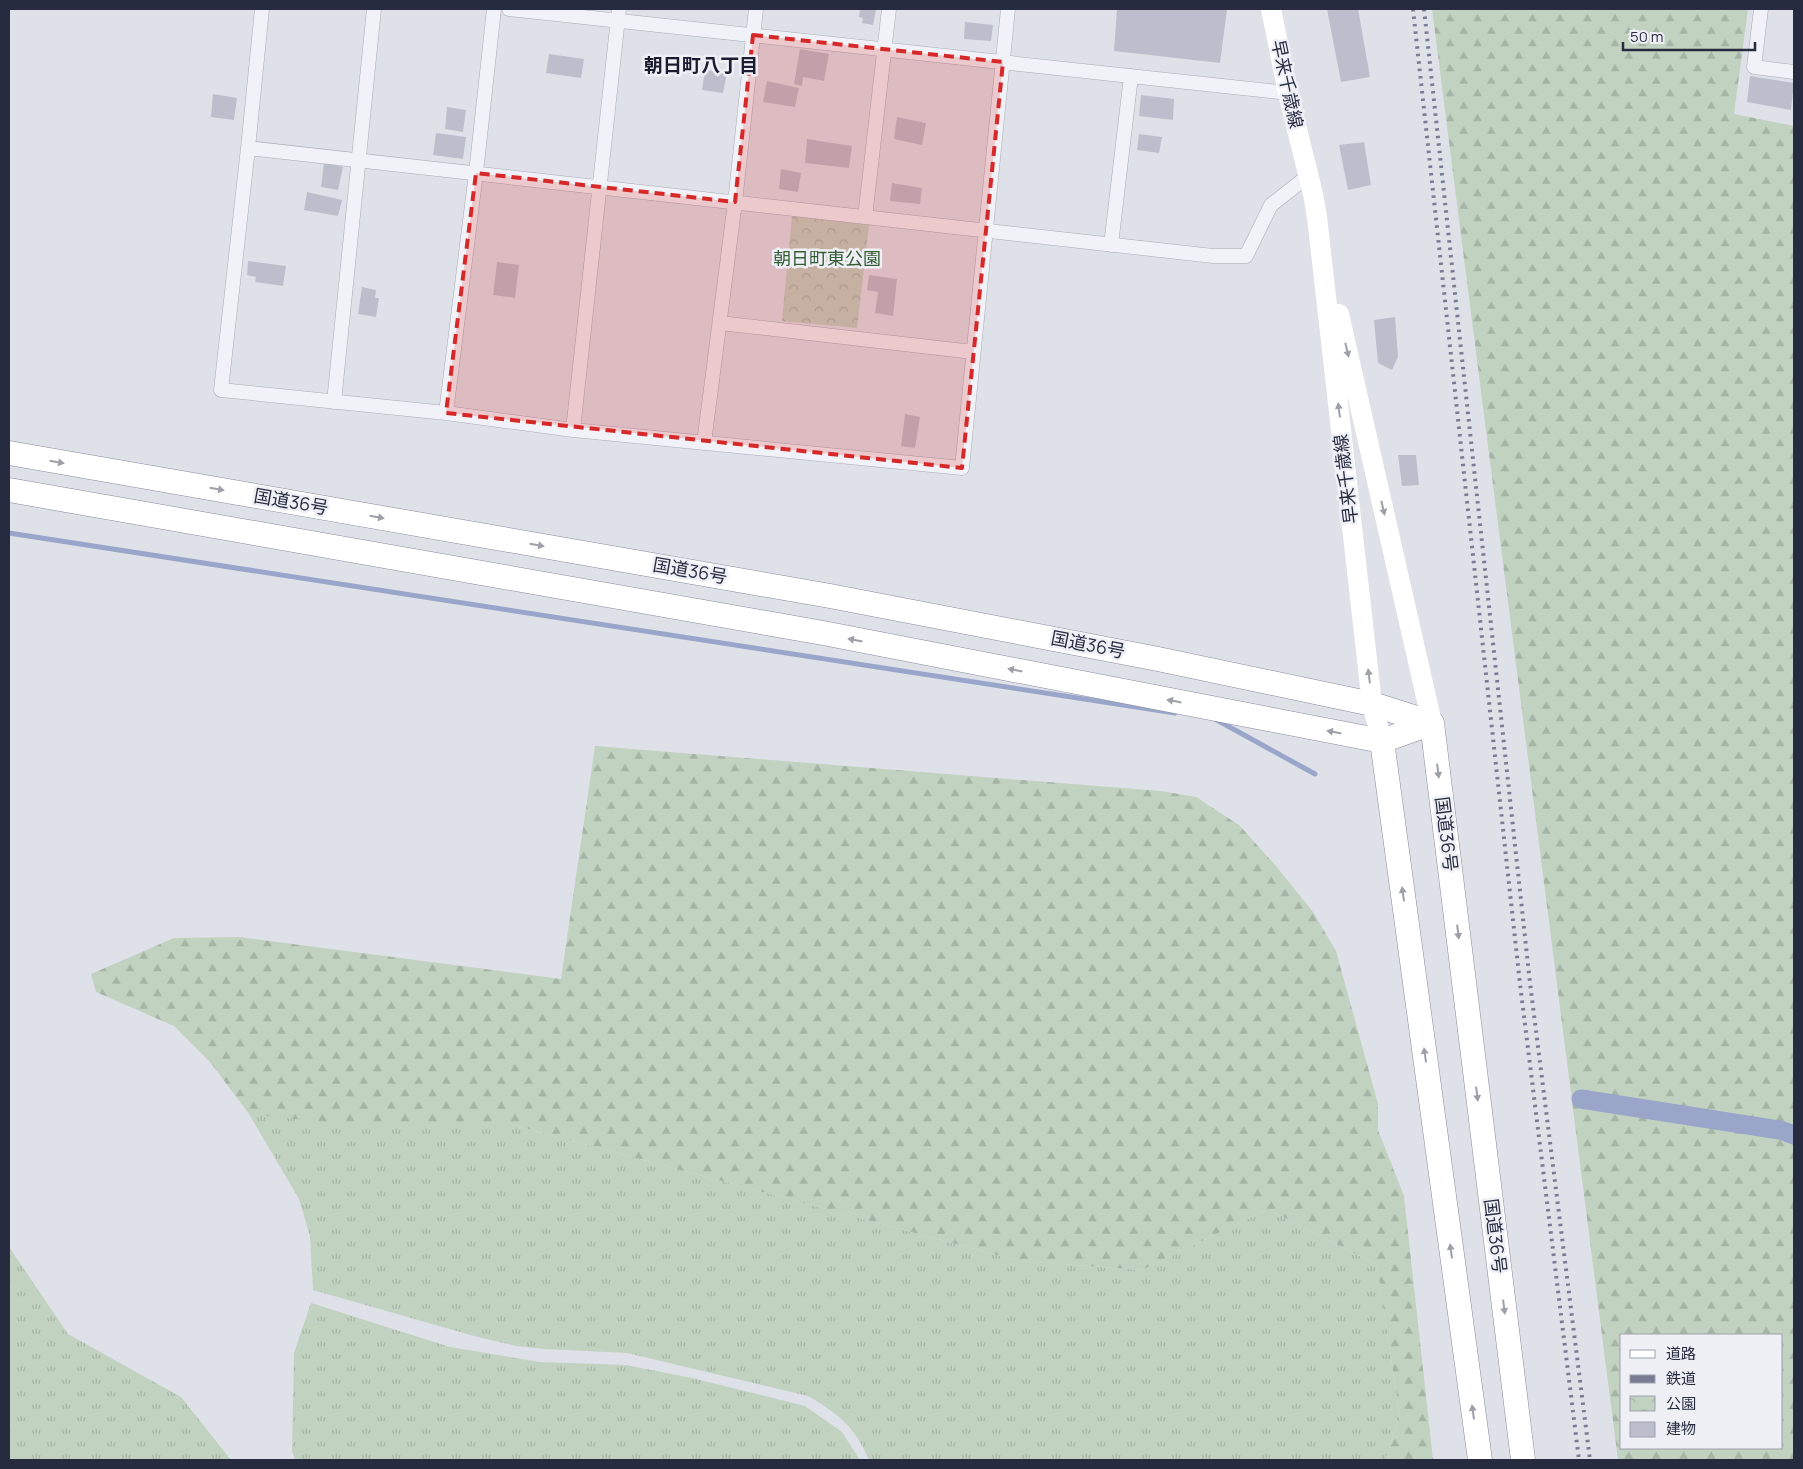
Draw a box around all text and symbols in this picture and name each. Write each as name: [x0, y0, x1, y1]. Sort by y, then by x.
scale bar: [1623, 20, 1756, 52]
text: 50 m: [1630, 26, 1664, 47]
street label: 早来千歳線: [1267, 37, 1309, 130]
district label: 朝日町八丁目: [644, 52, 758, 78]
park label: 朝日町東公園: [773, 246, 881, 270]
one-way arrow: [1343, 342, 1351, 357]
one-way arrow: [1335, 402, 1343, 418]
street label: 早来千歳線: [1328, 433, 1362, 525]
one-way arrow: [49, 458, 65, 466]
street label: 国道36号: [252, 483, 330, 519]
one-way arrow: [209, 486, 225, 494]
one-way arrow: [1379, 500, 1387, 516]
one-way arrow: [369, 514, 385, 522]
one-way arrow: [529, 541, 545, 549]
street label: 国道36号: [651, 552, 729, 588]
street label: 国道36号: [1049, 625, 1127, 663]
one-way arrow: [847, 635, 863, 643]
one-way arrow: [1006, 666, 1022, 674]
one-way arrow: [1365, 668, 1373, 684]
one-way arrow: [1167, 697, 1182, 705]
one-way arrow: [1326, 727, 1342, 735]
one-way arrow: [1434, 763, 1442, 779]
street label: 国道36号: [1431, 795, 1463, 873]
one-way arrow: [1399, 886, 1407, 902]
one-way arrow: [1454, 925, 1462, 941]
one-way arrow: [1421, 1047, 1429, 1063]
one-way arrow: [1474, 1086, 1482, 1102]
street label: 国道36号: [1480, 1197, 1512, 1275]
one-way arrow: [1447, 1243, 1455, 1259]
one-way arrow: [1500, 1299, 1508, 1315]
legend: [1620, 1334, 1783, 1449]
text: 道路: [1666, 1343, 1696, 1364]
text: 鉄道: [1666, 1368, 1696, 1389]
text: 公園: [1666, 1393, 1696, 1414]
one-way arrow: [1469, 1404, 1477, 1420]
text: 建物: [1666, 1418, 1696, 1439]

